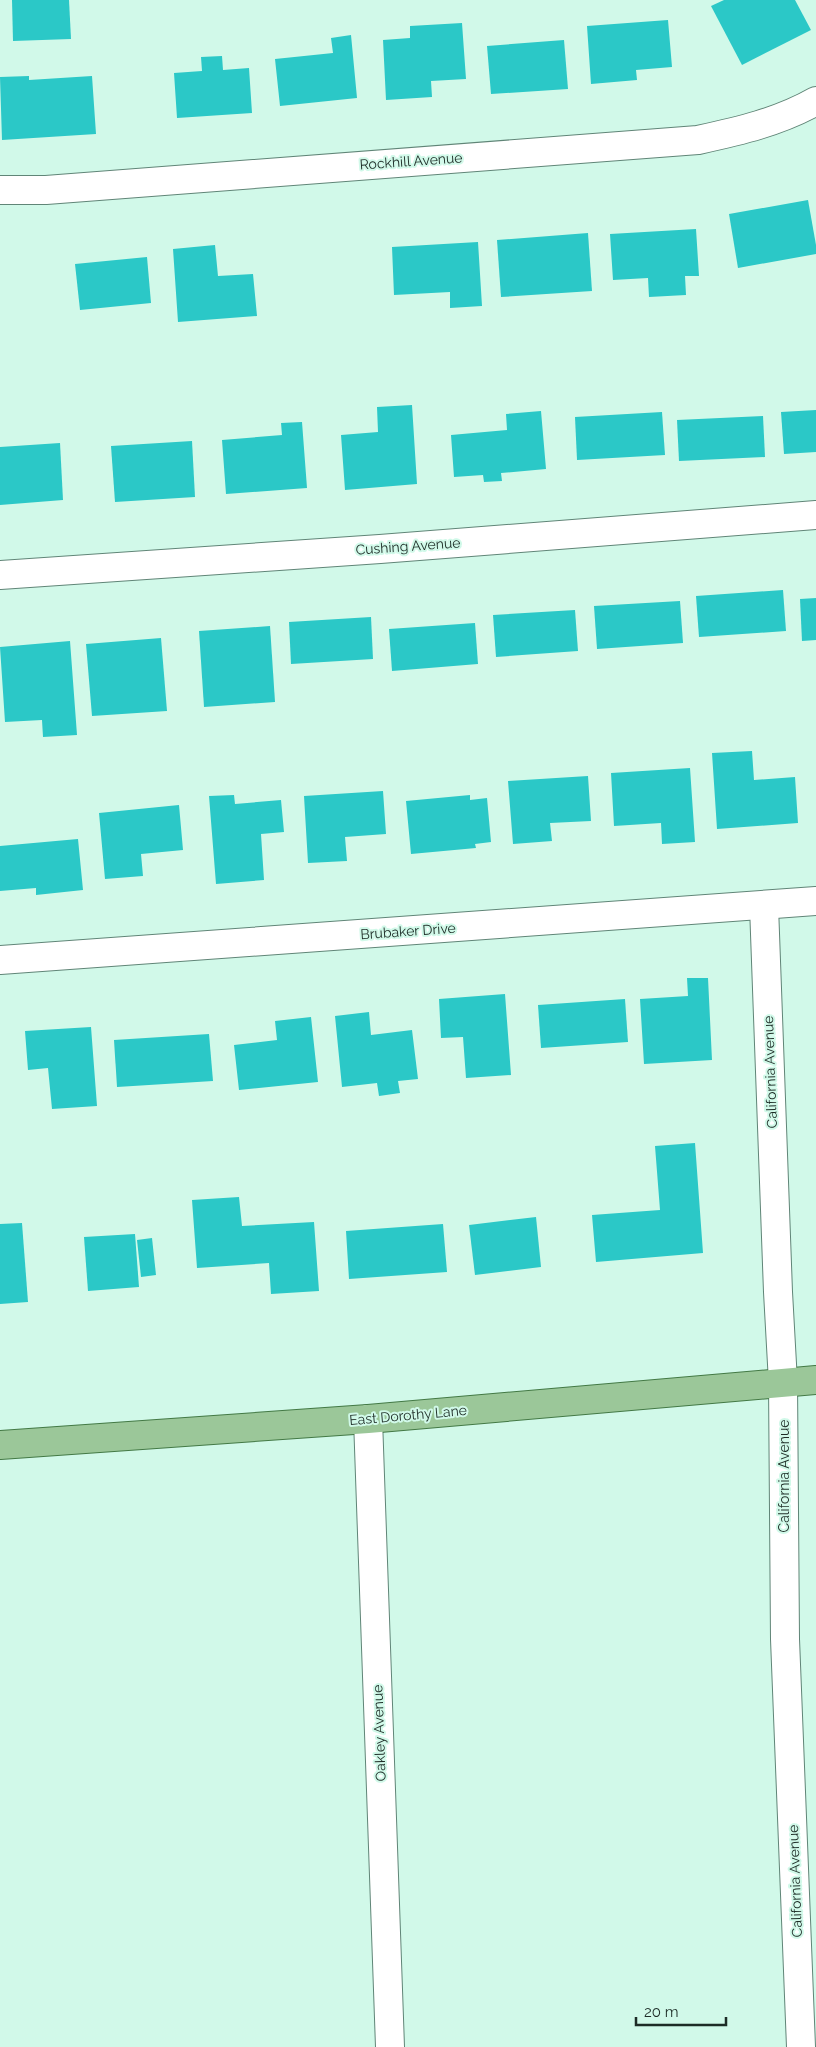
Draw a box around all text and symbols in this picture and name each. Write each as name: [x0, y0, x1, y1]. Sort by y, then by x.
street label: Rockhill Avenue: [359, 149, 463, 173]
street label: Cushing Avenue: [355, 534, 461, 558]
street label: Brubaker Drive: [360, 920, 456, 942]
street label: California Avenue: [760, 1015, 780, 1129]
street label: East Dorothy Lane: [349, 1402, 467, 1428]
street label: California Avenue: [776, 1420, 792, 1532]
street label: Oakley Avenue: [369, 1684, 389, 1782]
street label: California Avenue: [785, 1824, 805, 1938]
scale bar: [636, 1994, 726, 2026]
text: 20 m: [644, 2003, 679, 2021]

